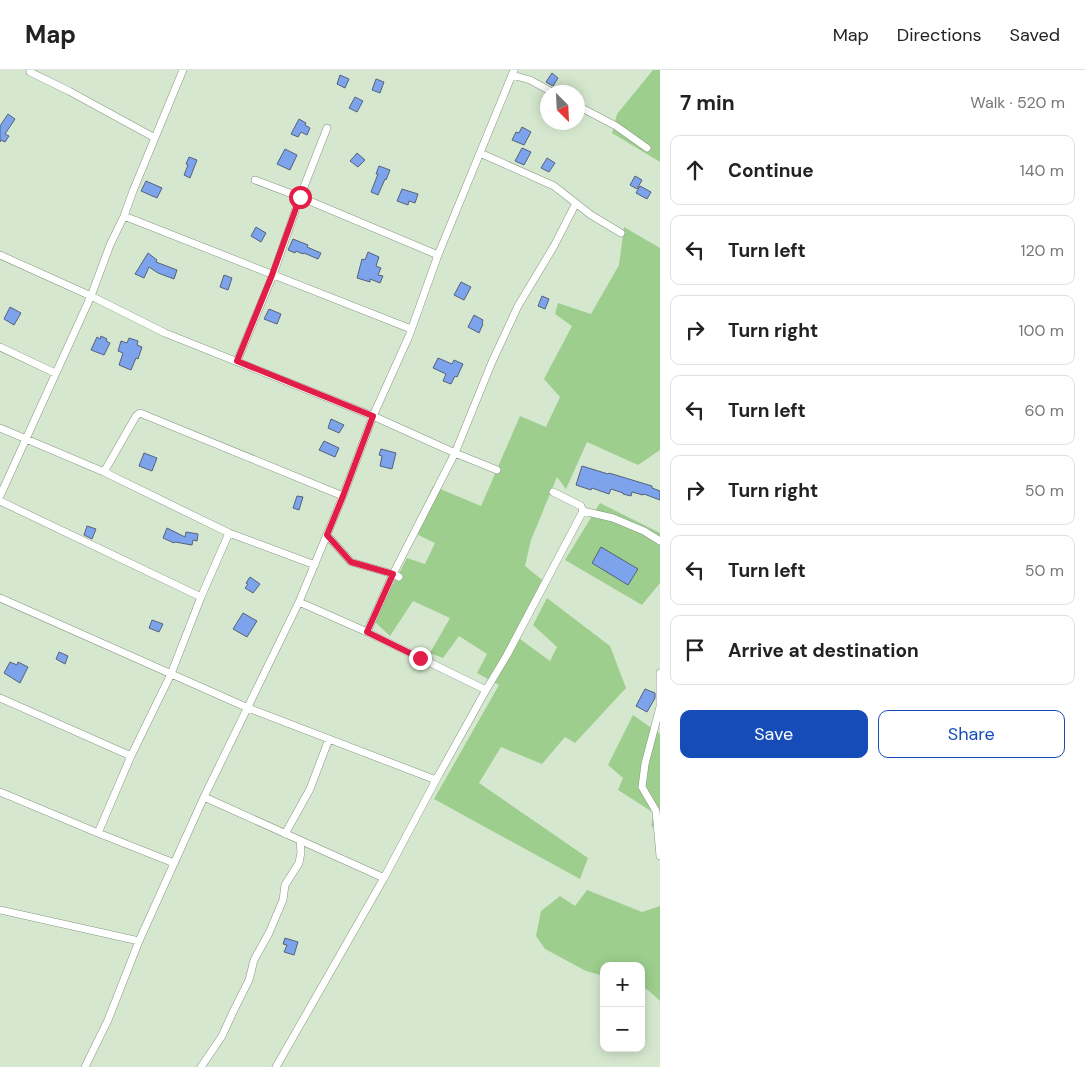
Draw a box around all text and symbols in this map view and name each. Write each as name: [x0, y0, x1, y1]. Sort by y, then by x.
text: Map: [25, 19, 76, 50]
text: Map: [833, 23, 869, 47]
text: Directions: [897, 23, 982, 47]
text: Saved: [1010, 23, 1060, 47]
north arrow: [540, 85, 585, 130]
text: 7 min: [680, 89, 735, 117]
text: Walk · 520 m: [970, 92, 1065, 113]
icon: ahead: [681, 156, 709, 184]
text: Continue: [728, 158, 814, 183]
text: 140 m: [1020, 160, 1064, 181]
route start: [289, 186, 312, 209]
icon: left: [681, 236, 709, 264]
text: Turn left: [728, 238, 806, 263]
text: 120 m: [1020, 240, 1064, 261]
icon: right: [681, 316, 709, 344]
text: Turn right: [728, 318, 818, 343]
text: 100 m: [1019, 320, 1064, 341]
icon: left: [681, 396, 709, 424]
text: Turn left: [728, 398, 806, 423]
text: 60 m: [1024, 400, 1064, 421]
icon: right: [681, 476, 709, 504]
text: Turn right: [728, 478, 818, 503]
text: 50 m: [1025, 480, 1064, 501]
icon: left: [681, 556, 709, 584]
text: Turn left: [728, 558, 806, 583]
text: 50 m: [1025, 560, 1064, 581]
icon: arrive: [681, 636, 709, 664]
text: Arrive at destination: [728, 638, 919, 663]
route end: [409, 647, 432, 670]
button: Save: [680, 710, 868, 758]
button: Share: [878, 710, 1065, 758]
map controls: [600, 962, 645, 1052]
button: +: [600, 962, 645, 1007]
button: −: [600, 1007, 645, 1052]

